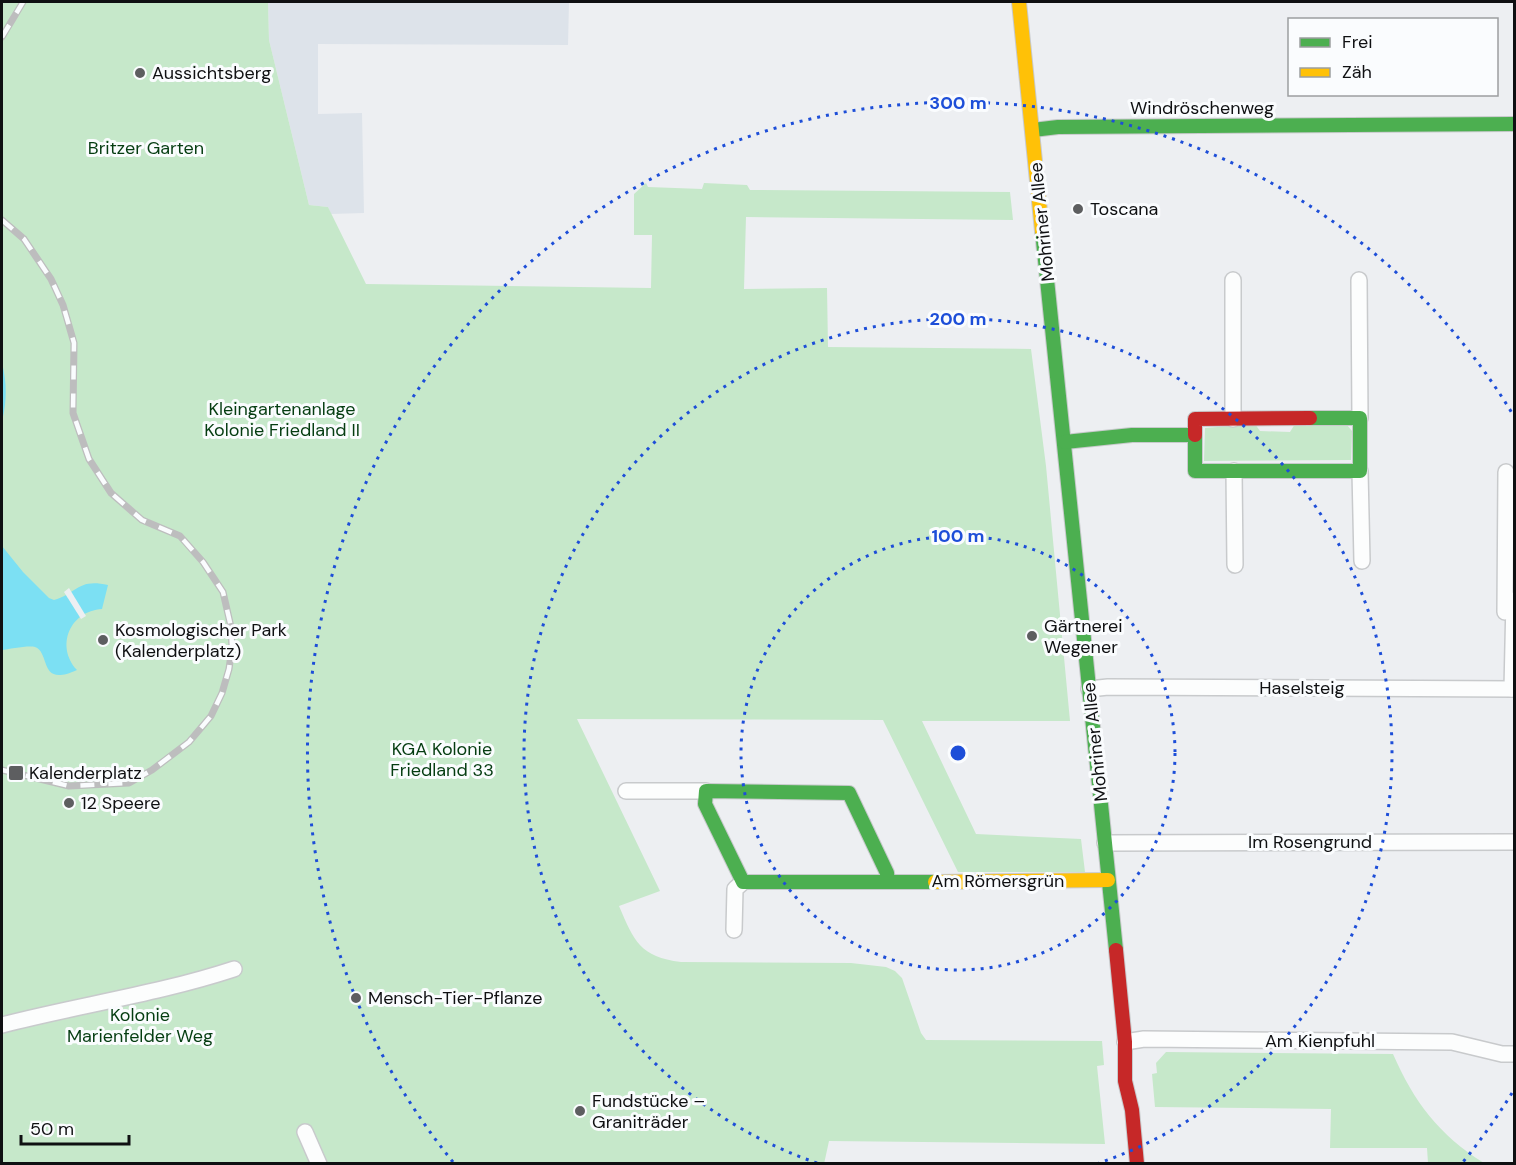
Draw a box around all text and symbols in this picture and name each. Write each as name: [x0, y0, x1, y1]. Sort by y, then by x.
legend: [1288, 18, 1498, 96]
text: Frei: [1342, 30, 1373, 54]
text: Zäh: [1342, 60, 1372, 84]
place label: Aussichtsberg: [152, 61, 271, 85]
marker: Aussichtsberg: [133, 66, 147, 80]
text: 300 m: [929, 91, 987, 115]
street label: Windröschenweg: [1130, 96, 1274, 120]
park label: Britzer Garten: [88, 136, 204, 160]
street label: Mohriner Allee: [1024, 161, 1060, 283]
place label: Toscana: [1090, 197, 1158, 221]
marker: Toscana: [1071, 202, 1085, 216]
text: 200 m: [930, 307, 986, 331]
park label: Kleingartenanlage Kolonie Friedland II: [204, 397, 360, 442]
text: 100 m: [931, 524, 985, 548]
place label: Gärtnerei Wegener: [1044, 614, 1123, 659]
place label: Kosmologischer Park (Kalenderplatz): [115, 618, 287, 663]
marker: Gärtnerei Wegener: [1025, 629, 1039, 643]
marker: Kosmologischer Park (Kalenderplatz): [96, 633, 110, 647]
street label: Haselsteig: [1259, 676, 1345, 700]
street label: Mohriner Allee: [1077, 681, 1113, 803]
park label: KGA Kolonie Friedland 33: [390, 737, 494, 782]
centre of rings: [948, 743, 968, 763]
place label: Kalenderplatz: [29, 761, 142, 785]
marker: Kalenderplatz: [7, 764, 25, 782]
place label: 12 Speere: [81, 791, 160, 815]
marker: 12 Speere: [62, 796, 76, 810]
street label: Im Rosengrund: [1248, 830, 1372, 854]
street label: Am Römersgrün: [932, 869, 1064, 893]
place label: Mensch-Tier-Pflanze: [368, 986, 542, 1010]
marker: Mensch-Tier-Pflanze: [349, 991, 363, 1005]
park label: Kolonie Marienfelder Weg: [67, 1003, 213, 1048]
street label: Am Kienpfuhl: [1265, 1029, 1375, 1053]
place label: Fundstücke – Graniträder: [592, 1089, 705, 1134]
marker: Fundstücke – Graniträder: [573, 1104, 587, 1118]
scale bar: [21, 1108, 129, 1146]
text: 50 m: [30, 1117, 74, 1141]

